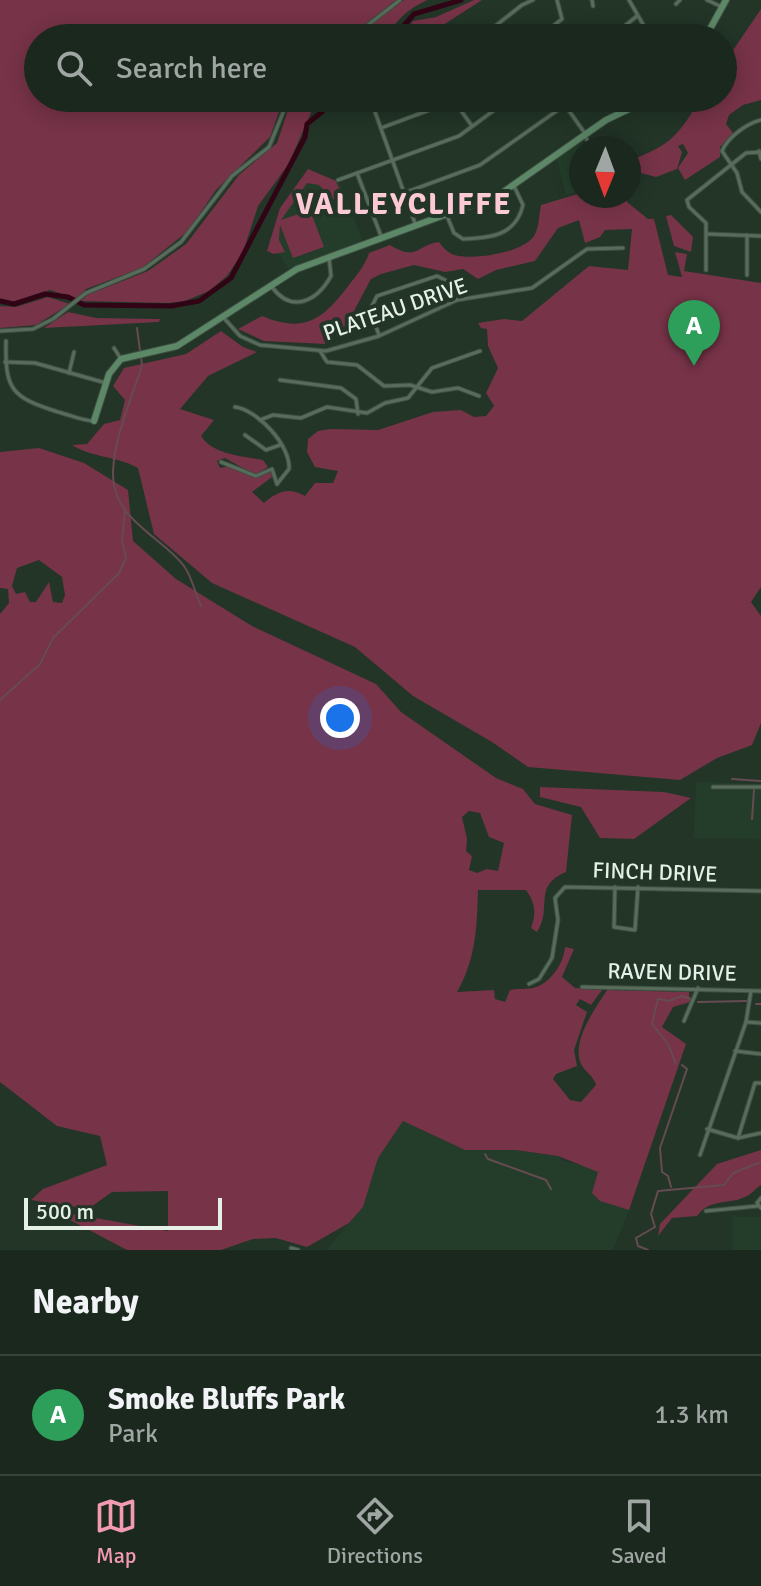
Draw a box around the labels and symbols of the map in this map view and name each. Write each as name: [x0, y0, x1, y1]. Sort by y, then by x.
north arrow: [569, 136, 641, 208]
district label: VALLEYCLIFFE: [296, 186, 512, 223]
street label: PLATEAU DRIVE: [319, 272, 471, 346]
pin: A: [668, 300, 720, 366]
your location: [320, 698, 360, 738]
street label: FINCH DRIVE: [592, 856, 718, 888]
street label: RAVEN DRIVE: [607, 957, 737, 987]
scale bar: [24, 1194, 222, 1230]

